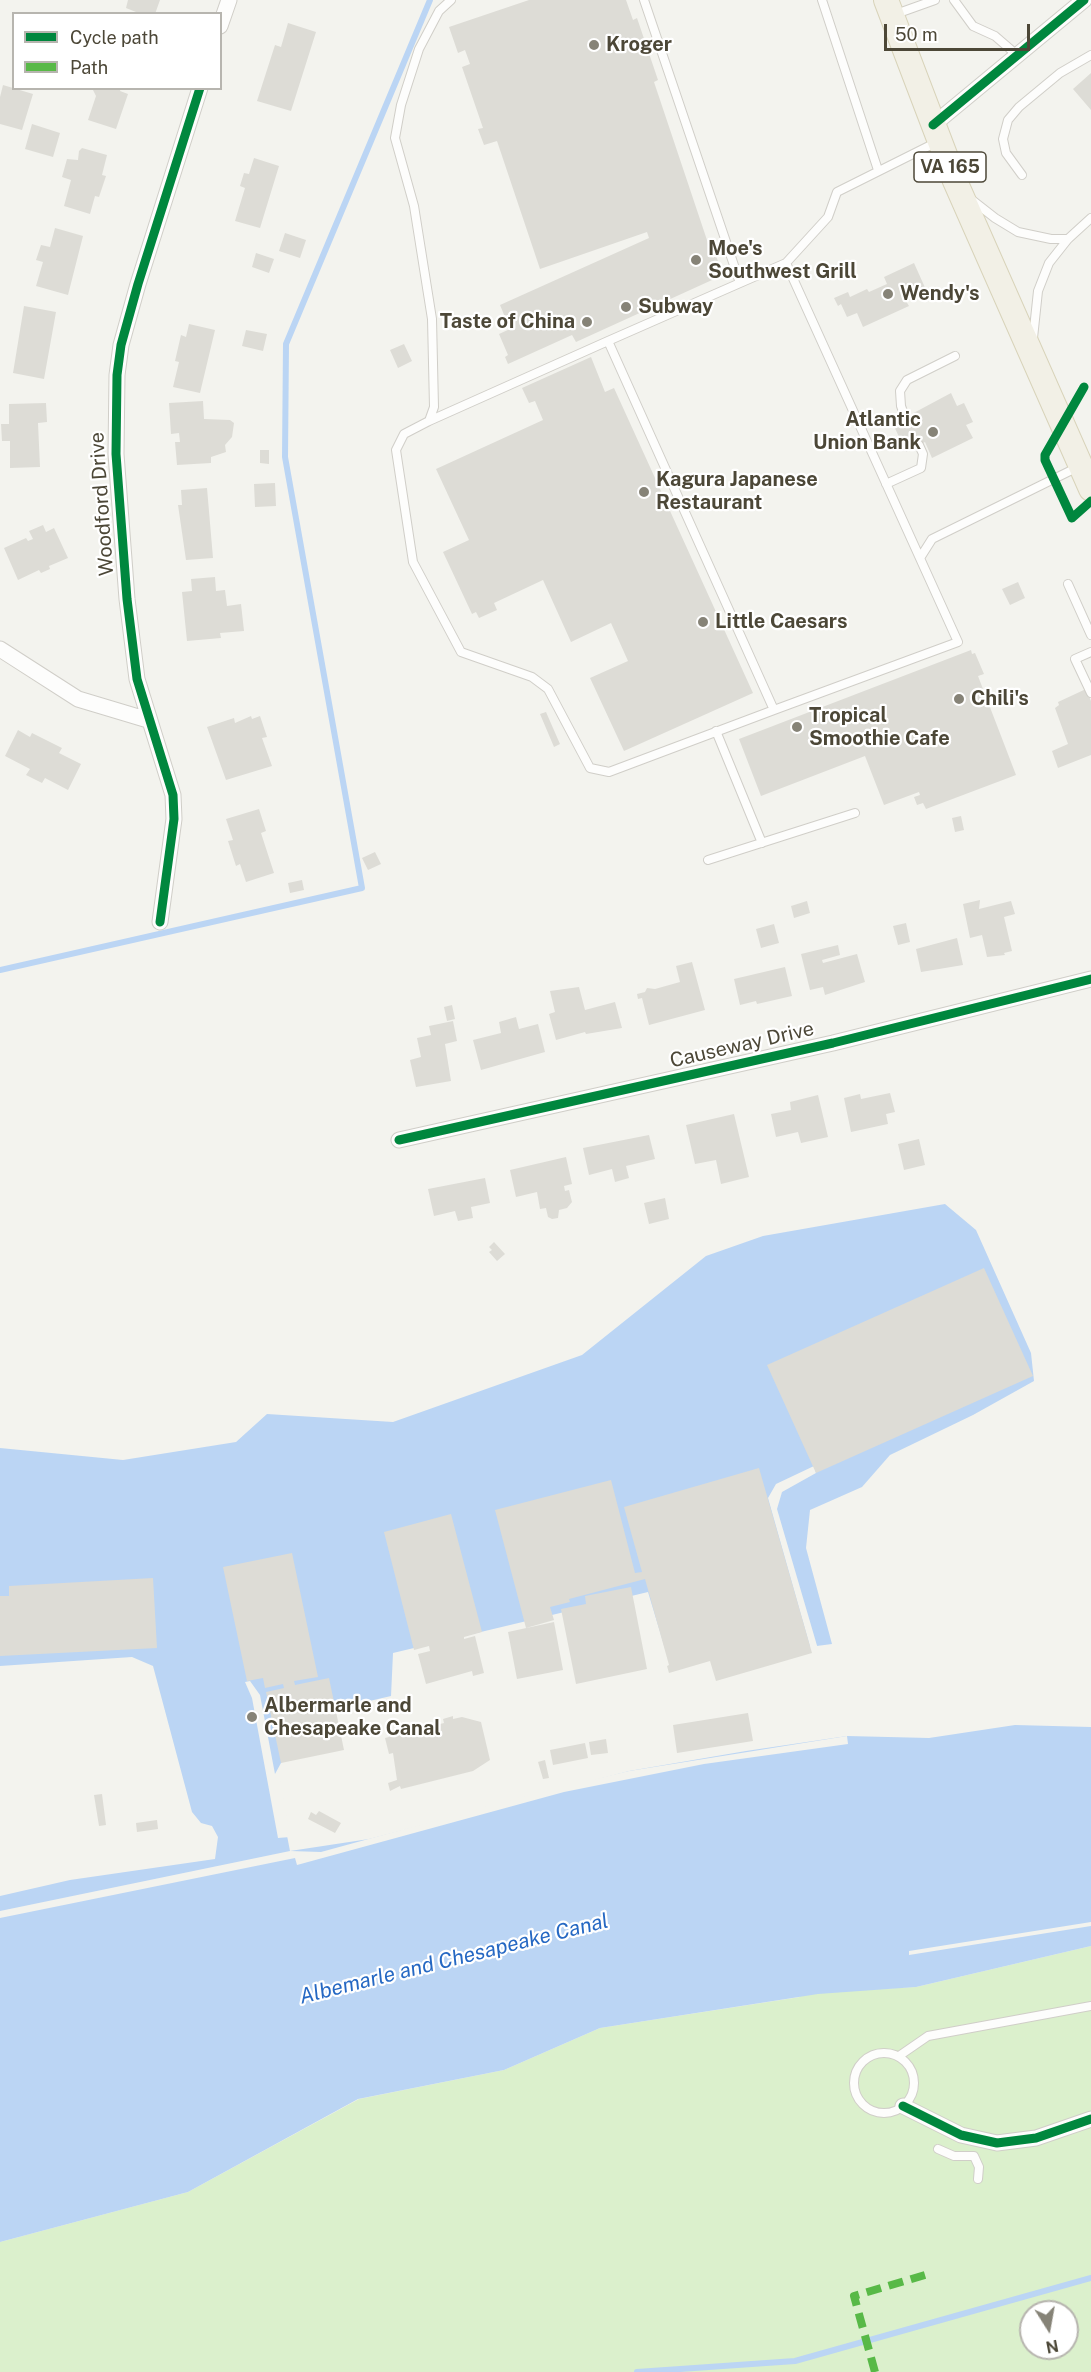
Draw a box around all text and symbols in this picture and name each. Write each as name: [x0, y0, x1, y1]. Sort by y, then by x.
legend: [12, 12, 222, 90]
scale bar: [887, 12, 1032, 50]
text: 50 m: [895, 24, 938, 45]
text: Cycle path: [70, 27, 159, 48]
place label: Kroger: [606, 33, 672, 57]
marker: Kroger: [587, 38, 601, 52]
text: Path: [70, 57, 108, 78]
road number: VA 165: [914, 152, 986, 182]
place label: Moe's Southwest Grill: [708, 237, 857, 284]
marker: Moe's Southwest Grill: [689, 253, 703, 267]
place label: Wendy's: [900, 282, 980, 306]
marker: Wendy's: [881, 287, 895, 301]
place label: Subway: [638, 295, 713, 319]
marker: Subway: [619, 300, 633, 314]
place label: Taste of China: [440, 310, 575, 334]
marker: Taste of China: [580, 315, 594, 329]
place label: Atlantic Union Bank: [813, 408, 921, 455]
marker: Atlantic Union Bank: [926, 425, 940, 439]
street label: Woodford Drive: [85, 431, 119, 577]
place label: Kagura Japanese Restaurant: [656, 468, 818, 515]
marker: Kagura Japanese Restaurant: [637, 485, 651, 499]
place label: Little Caesars: [715, 610, 847, 634]
marker: Little Caesars: [696, 615, 710, 629]
place label: Chili's: [971, 687, 1029, 711]
marker: Chili's: [952, 692, 966, 706]
place label: Tropical Smoothie Cafe: [809, 704, 950, 751]
marker: Tropical Smoothie Cafe: [790, 720, 804, 734]
street label: Causeway Drive: [668, 1017, 816, 1073]
place label: Albermarle and Chesapeake Canal: [264, 1694, 441, 1741]
marker: Albermarle and Chesapeake Canal: [245, 1710, 259, 1724]
water label: Albemarle and Chesapeake Canal: [297, 1908, 611, 2010]
north arrow: [1019, 2300, 1079, 2360]
text: N: [1044, 2336, 1060, 2357]

